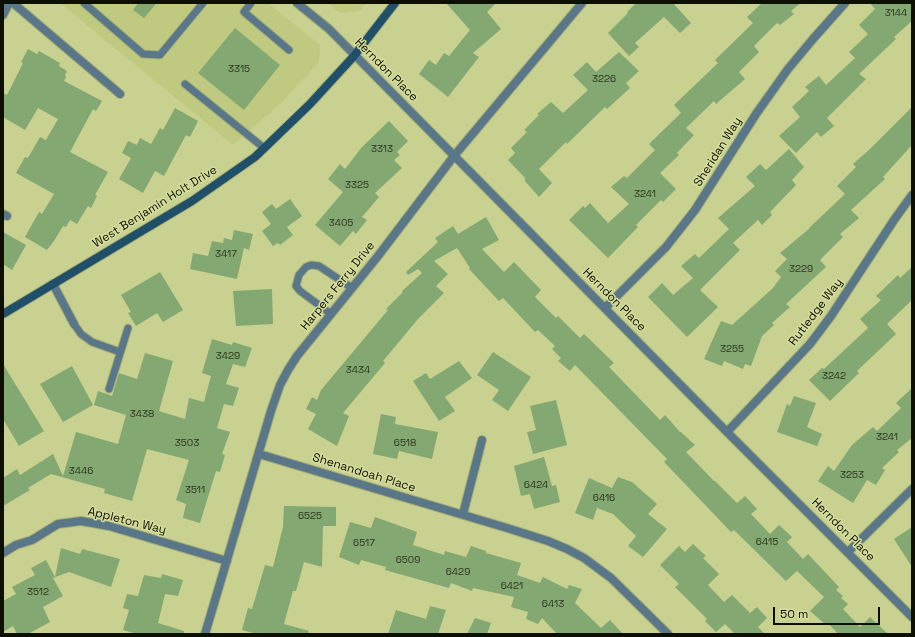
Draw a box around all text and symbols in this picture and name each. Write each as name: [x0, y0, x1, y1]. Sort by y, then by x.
house number: 3144: [885, 7, 907, 19]
street label: Herndon Place: [351, 35, 421, 105]
house number: 3315: [228, 63, 250, 75]
house number: 3226: [592, 73, 616, 85]
street label: Sheridan Way: [691, 115, 745, 189]
house number: 3313: [371, 143, 393, 155]
street label: West Benjamin Holt Drive: [90, 163, 220, 251]
house number: 3325: [345, 179, 369, 191]
house number: 3241: [634, 188, 656, 200]
house number: 3405: [329, 217, 353, 229]
street label: Harpers Ferry Drive: [298, 239, 378, 333]
house number: 3417: [215, 248, 237, 260]
house number: 3229: [789, 263, 813, 275]
street label: Herndon Place: [579, 265, 649, 335]
street label: Rutledge Way: [786, 275, 846, 349]
house number: 3255: [720, 343, 744, 355]
house number: 3429: [216, 350, 240, 362]
house number: 3434: [346, 364, 370, 376]
house number: 3242: [822, 370, 846, 382]
house number: 3438: [130, 408, 154, 420]
house number: 3241: [876, 431, 898, 443]
house number: 3503: [175, 437, 199, 449]
house number: 6518: [394, 437, 416, 449]
street label: Shenandoah Place: [311, 450, 417, 496]
house number: 3446: [69, 465, 93, 477]
house number: 3253: [840, 469, 864, 481]
house number: 6424: [524, 479, 548, 491]
house number: 3511: [185, 484, 205, 496]
house number: 6416: [593, 492, 615, 504]
street label: Herndon Place: [808, 495, 878, 565]
street label: Appleton Way: [86, 504, 168, 538]
house number: 6525: [298, 510, 322, 522]
house number: 6415: [756, 536, 778, 548]
house number: 6517: [353, 537, 375, 549]
house number: 6509: [396, 554, 420, 566]
house number: 6429: [446, 566, 470, 578]
house number: 6421: [501, 580, 523, 592]
house number: 3512: [27, 586, 49, 598]
house number: 6413: [542, 598, 564, 610]
scale bar: [775, 599, 882, 625]
text: 50 m: [780, 606, 808, 622]

